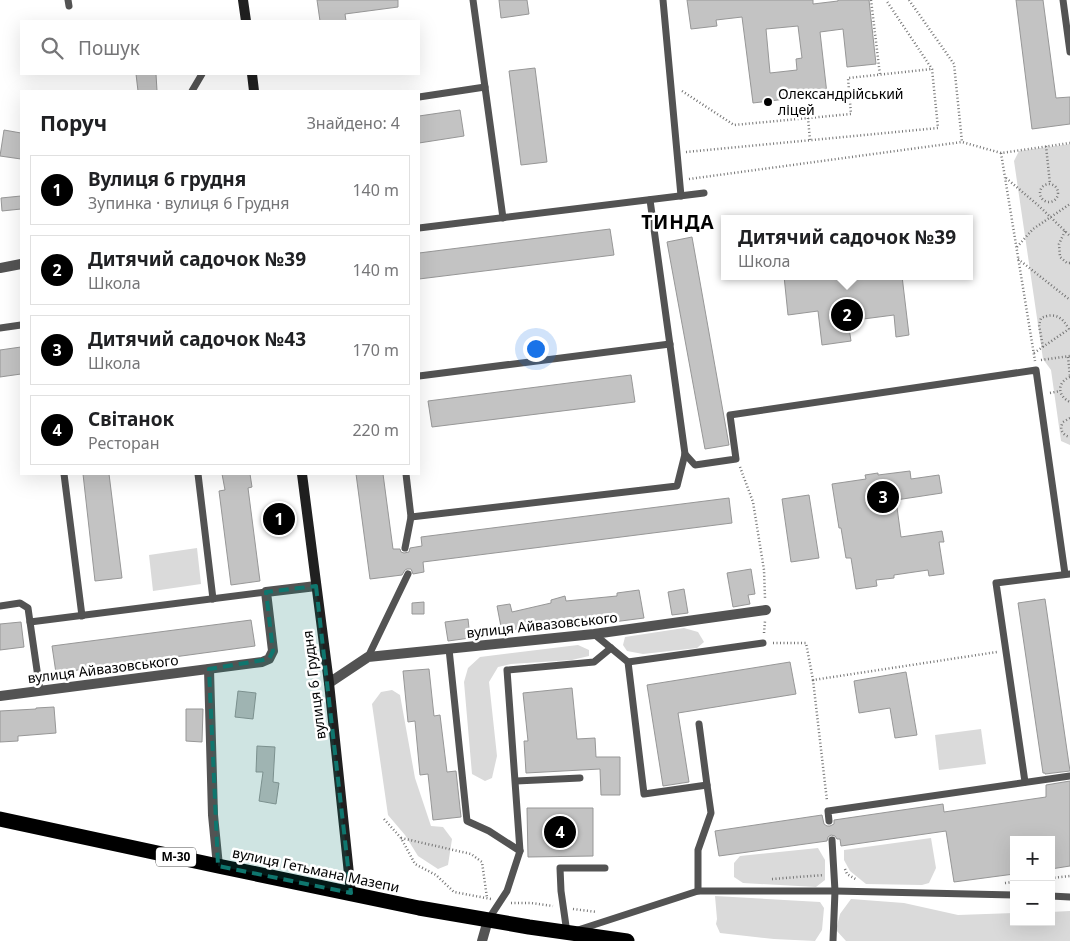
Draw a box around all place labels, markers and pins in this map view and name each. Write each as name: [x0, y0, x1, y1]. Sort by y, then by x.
place label: Олександрійський ліцей: [778, 84, 904, 119]
marker: Олександрійський ліцей: [762, 96, 774, 108]
pin: 2: [831, 296, 863, 334]
pin: 3: [867, 478, 899, 516]
pin: 1: [263, 500, 295, 538]
pin: 4: [544, 813, 576, 851]

